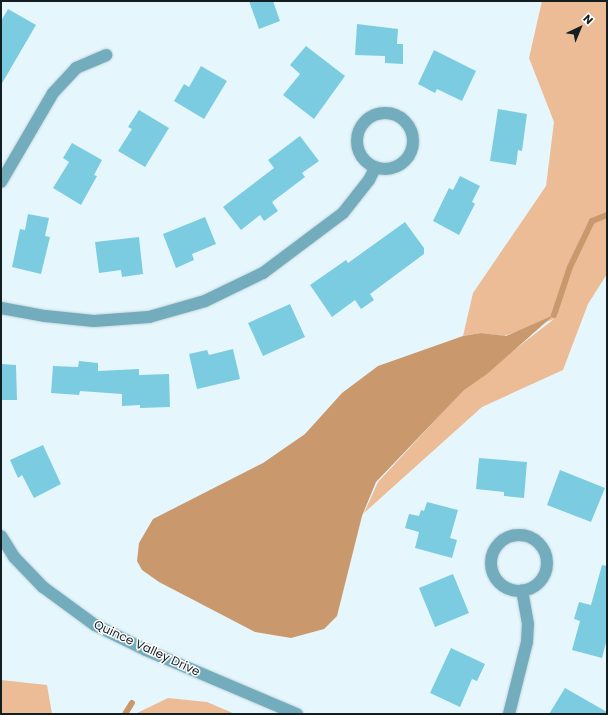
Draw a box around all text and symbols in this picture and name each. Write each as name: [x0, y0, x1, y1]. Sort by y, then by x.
north arrow: [560, 8, 600, 48]
text: N: [580, 11, 597, 28]
street label: Quince Valley Drive: [92, 617, 202, 679]

